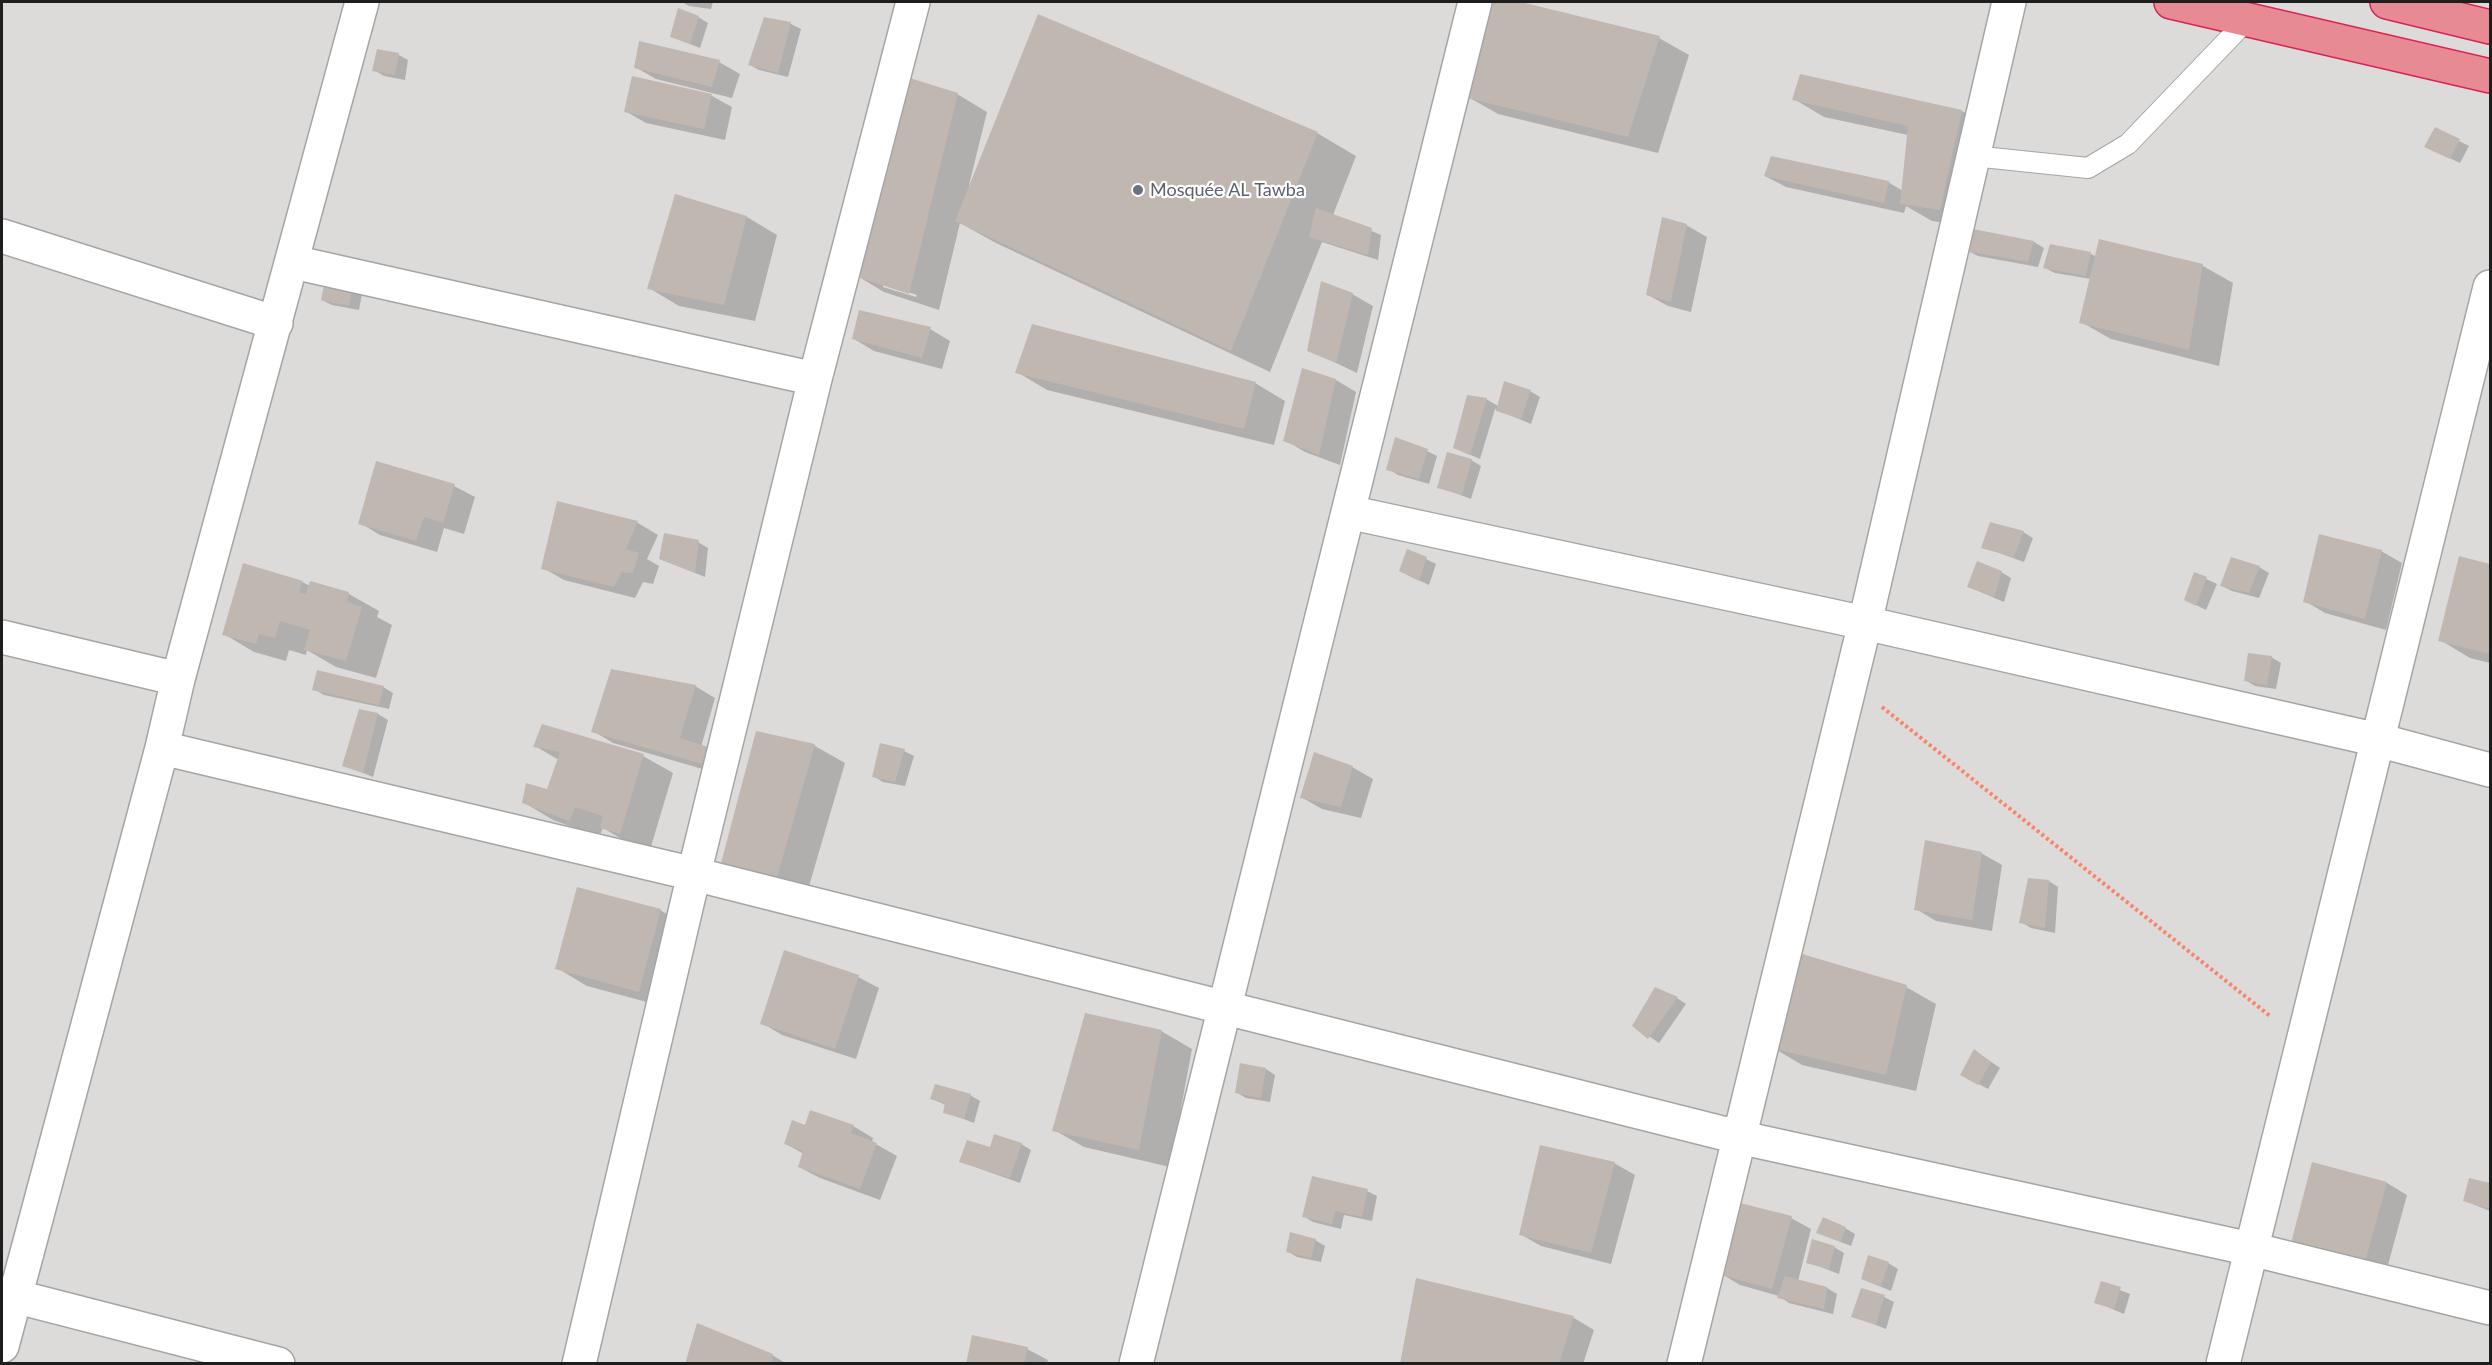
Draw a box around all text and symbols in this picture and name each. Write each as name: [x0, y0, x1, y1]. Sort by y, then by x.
place label: Mosquée AL Tawba: [1150, 179, 1305, 201]
marker: Mosquée AL Tawba: [1131, 183, 1145, 197]

